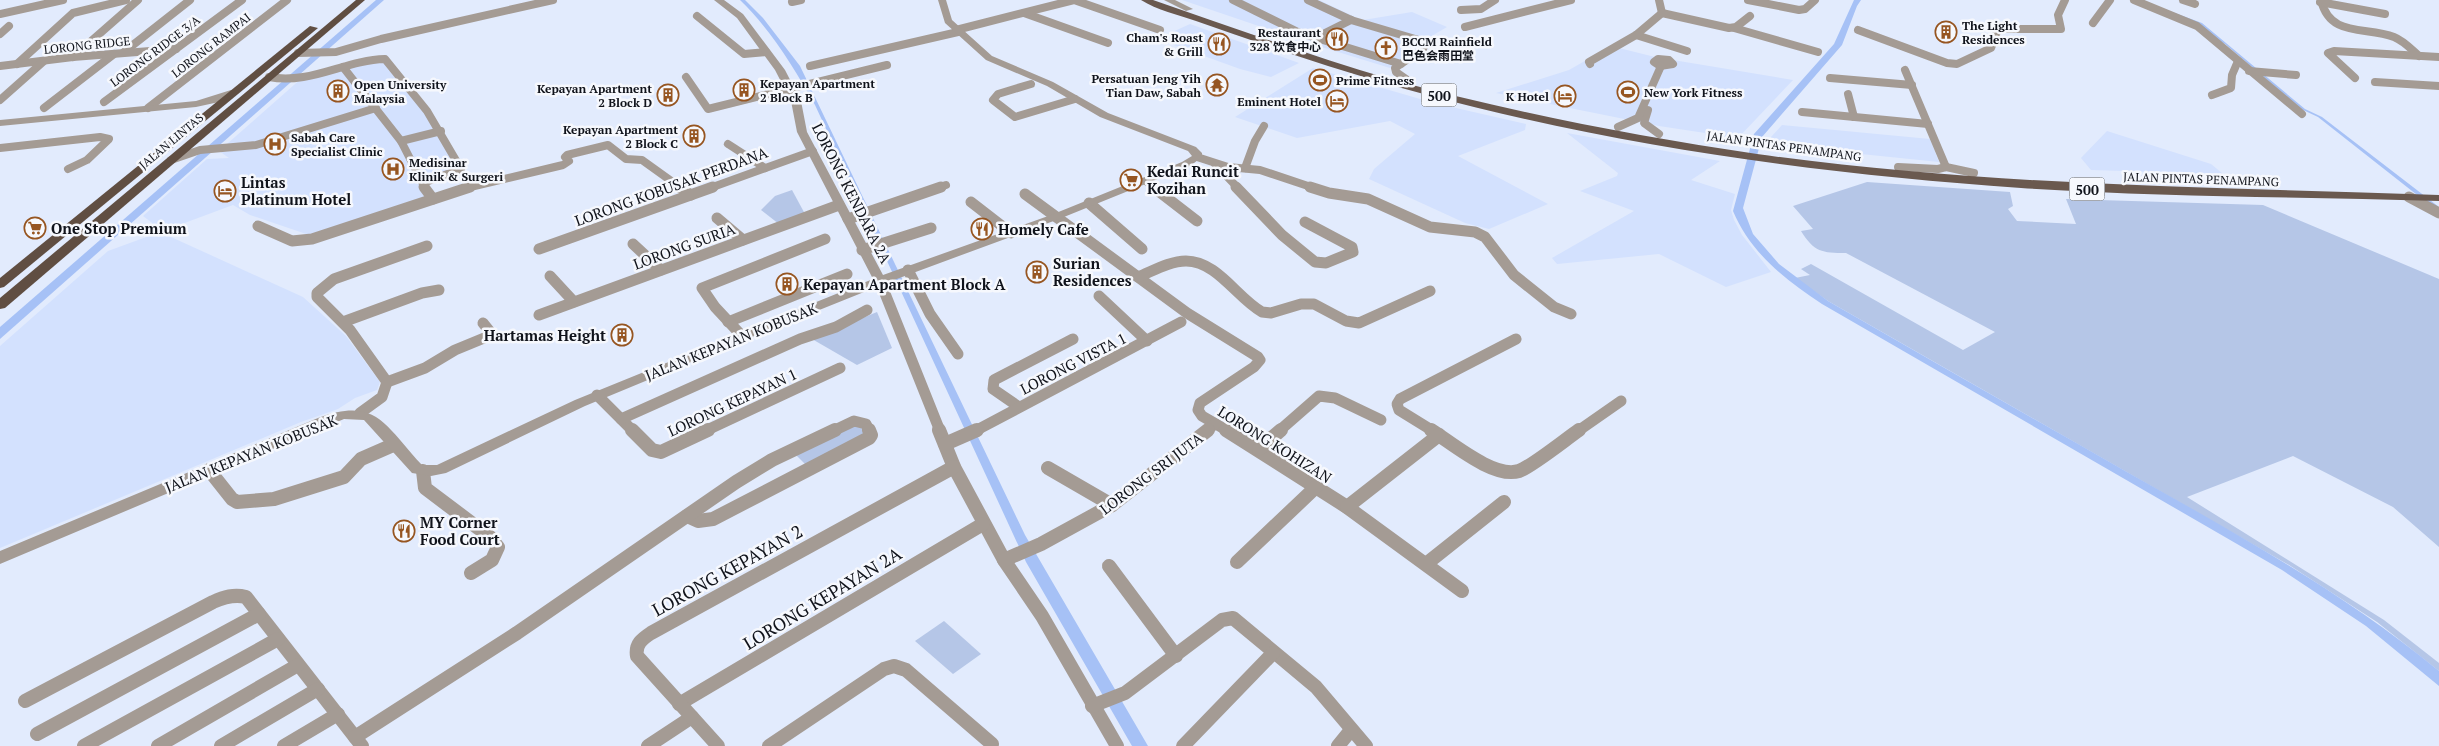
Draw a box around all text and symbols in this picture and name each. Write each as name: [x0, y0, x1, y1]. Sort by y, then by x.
street label: LORONG RAMPAI: [168, 9, 254, 81]
street label: LORONG RIDGE 3/A: [107, 12, 203, 90]
place label: The Light Residences: [1962, 18, 2025, 47]
building icon: The Light Residences: [1934, 20, 1958, 44]
place label: Restaurant 328 饮食中心: [1249, 25, 1321, 54]
restaurant icon: Restaurant 328 饮食中心: [1325, 27, 1349, 51]
place label: Cham's Roast & Grill: [1126, 30, 1203, 59]
restaurant icon: Cham's Roast & Grill: [1207, 32, 1231, 56]
street label: LORONG RIDGE: [43, 33, 131, 57]
place label: BCCM Rainfield 巴色会雨田堂: [1402, 34, 1493, 63]
church icon: BCCM Rainfield 巴色会雨田堂: [1374, 36, 1398, 60]
sports icon: Prime Fitness: [1308, 68, 1332, 92]
place label: Persatuan Jeng Yih Tian Daw, Sabah: [1091, 71, 1201, 100]
temple icon: Persatuan Jeng Yih Tian Daw, Sabah: [1205, 73, 1229, 97]
place label: Prime Fitness: [1336, 73, 1415, 88]
place label: Kepayan Apartment 2 Block B: [760, 76, 875, 105]
place label: Open University Malaysia: [354, 77, 447, 106]
building icon: Kepayan Apartment 2 Block B: [732, 78, 756, 102]
building icon: Open University Malaysia: [326, 79, 350, 103]
sports icon: New York Fitness: [1616, 80, 1640, 104]
place label: Kepayan Apartment 2 Block D: [537, 81, 652, 110]
building icon: Kepayan Apartment 2 Block D: [656, 83, 680, 107]
road number: 500: [1422, 84, 1456, 106]
hotel icon: K Hotel: [1553, 84, 1577, 108]
place label: New York Fitness: [1644, 85, 1743, 100]
hotel icon: Eminent Hotel: [1325, 89, 1349, 113]
place label: K Hotel: [1506, 89, 1549, 104]
place label: Eminent Hotel: [1237, 94, 1321, 109]
street label: JALAN LINTAS: [136, 110, 206, 172]
street label: LORONG KENDARA 2A: [808, 119, 896, 267]
place label: Kepayan Apartment 2 Block C: [563, 122, 678, 151]
building icon: Kepayan Apartment 2 Block C: [682, 124, 706, 148]
street label: JALAN PINTAS PENAMPANG: [1706, 128, 1863, 164]
place label: Sabah Care Specialist Clinic: [291, 130, 383, 159]
hospital icon: Sabah Care Specialist Clinic: [263, 132, 287, 156]
street label: LORONG KOBUSAK PERDANA: [572, 141, 771, 230]
place label: Medisinar Klinik & Surgeri: [409, 155, 503, 184]
hospital icon: Medisinar Klinik & Surgeri: [381, 157, 405, 181]
place label: Kedai Runcit Kozihan: [1147, 161, 1239, 198]
supermarket icon: Kedai Runcit Kozihan: [1119, 168, 1143, 192]
street label: JALAN PINTAS PENAMPANG: [2123, 169, 2280, 189]
place label: Lintas Platinum Hotel: [241, 172, 351, 209]
road number: 500: [2070, 178, 2104, 200]
hotel icon: Lintas Platinum Hotel: [213, 179, 237, 203]
supermarket icon: One Stop Premium: [23, 216, 47, 240]
restaurant icon: Homely Cafe: [970, 217, 994, 241]
place label: One Stop Premium: [51, 218, 187, 238]
street label: LORONG SURIA: [630, 218, 739, 274]
place label: Homely Cafe: [998, 219, 1089, 239]
place label: Surian Residences: [1053, 253, 1132, 290]
building icon: Surian Residences: [1025, 260, 1049, 284]
building icon: Kepayan Apartment Block A: [775, 272, 799, 296]
place label: Kepayan Apartment Block A: [803, 274, 1005, 294]
street label: JALAN KEPAYAN KOBUSAK: [642, 297, 820, 385]
building icon: Hartamas Height: [610, 323, 634, 347]
place label: Hartamas Height: [484, 325, 606, 345]
street label: LORONG VISTA 1: [1016, 328, 1130, 398]
street label: LORONG KEPAYAN 1: [664, 363, 800, 441]
street label: LORONG KOHIZAN: [1214, 401, 1336, 487]
street label: JALAN KEPAYAN KOBUSAK: [162, 409, 340, 497]
street label: LORONG SRI JUTA: [1095, 427, 1207, 518]
place label: MY Corner Food Court: [420, 512, 500, 549]
restaurant icon: MY Corner Food Court: [392, 519, 416, 543]
street label: LORONG KEPAYAN 2: [647, 519, 807, 621]
street label: LORONG KEPAYAN 2A: [738, 541, 906, 655]

